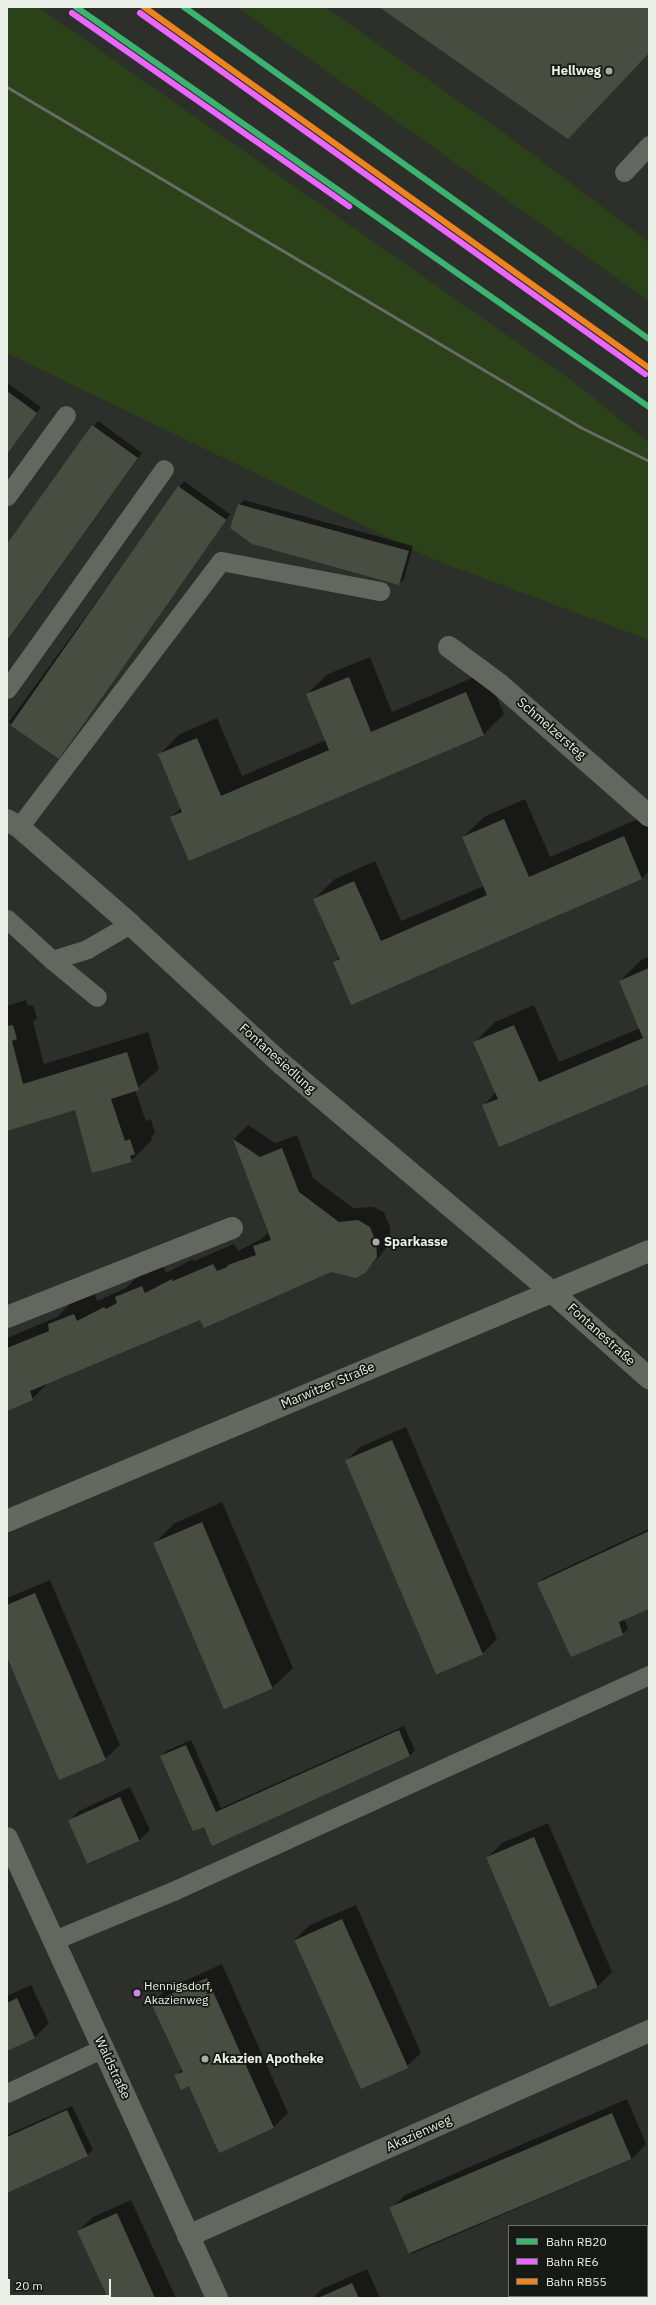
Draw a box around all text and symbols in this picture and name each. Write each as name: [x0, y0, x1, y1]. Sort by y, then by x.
place label: Hellweg: [551, 63, 601, 79]
marker: Hellweg: [604, 66, 614, 76]
street label: Schmelzersteg: [513, 695, 589, 763]
street label: Fontanesiedlung: [236, 1021, 318, 1097]
place label: Sparkasse: [384, 1234, 448, 1250]
marker: Sparkasse: [371, 1237, 381, 1247]
street label: Fontanestraße: [564, 1301, 638, 1369]
street label: Marwitzer Straße: [279, 1359, 377, 1413]
place label: Hennigsdorf, Akazienweg: [144, 1979, 213, 2007]
marker: Hennigsdorf, Akazienweg: [132, 1988, 142, 1998]
street label: Waldstraße: [91, 2034, 133, 2102]
place label: Akazien Apotheke: [213, 2051, 324, 2067]
marker: Akazien Apotheke: [200, 2054, 210, 2064]
street label: Akazienweg: [384, 2113, 454, 2155]
legend: [508, 2225, 648, 2297]
text: Bahn RB20: [546, 2234, 607, 2249]
text: Bahn RE6: [546, 2254, 599, 2269]
scale bar: [10, 2271, 113, 2297]
text: Bahn RB55: [546, 2274, 607, 2289]
text: 20 m: [15, 2278, 43, 2293]

